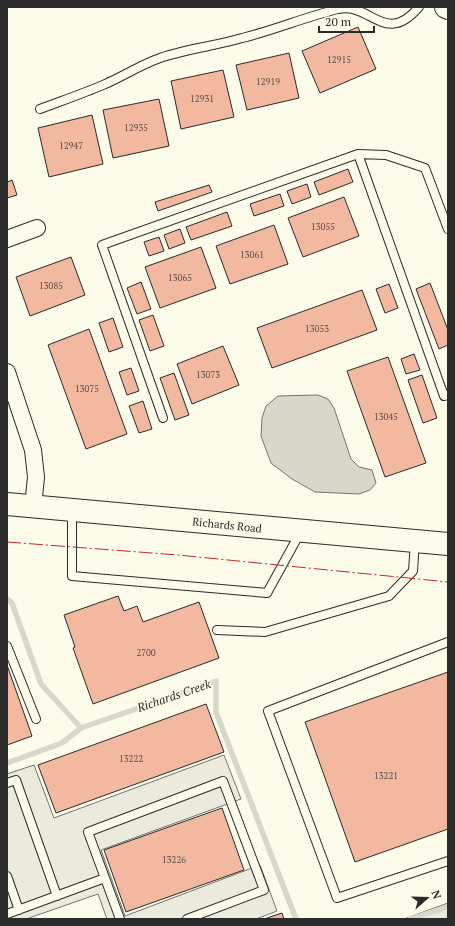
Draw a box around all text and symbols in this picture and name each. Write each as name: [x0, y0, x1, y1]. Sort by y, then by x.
scale bar: [319, 8, 374, 34]
text: 20 m: [325, 14, 352, 29]
house number: 12915: [327, 54, 351, 66]
house number: 12919: [256, 76, 280, 88]
house number: 12931: [190, 93, 214, 105]
house number: 12935: [124, 122, 148, 134]
house number: 12947: [59, 140, 83, 152]
house number: 13055: [311, 221, 335, 233]
house number: 13061: [240, 249, 264, 261]
house number: 13065: [168, 272, 192, 284]
house number: 13085: [39, 280, 63, 292]
house number: 13053: [305, 323, 329, 335]
house number: 13073: [196, 369, 220, 381]
house number: 13075: [75, 383, 99, 395]
house number: 13045: [374, 411, 398, 423]
street label: Richards Road: [192, 514, 262, 536]
house number: 2700: [136, 647, 156, 659]
water label: Richards Creek: [134, 676, 213, 715]
house number: 13222: [119, 753, 143, 765]
house number: 13221: [374, 770, 398, 782]
house number: 13226: [162, 854, 186, 866]
north arrow: [407, 878, 447, 918]
text: N: [428, 888, 445, 902]

